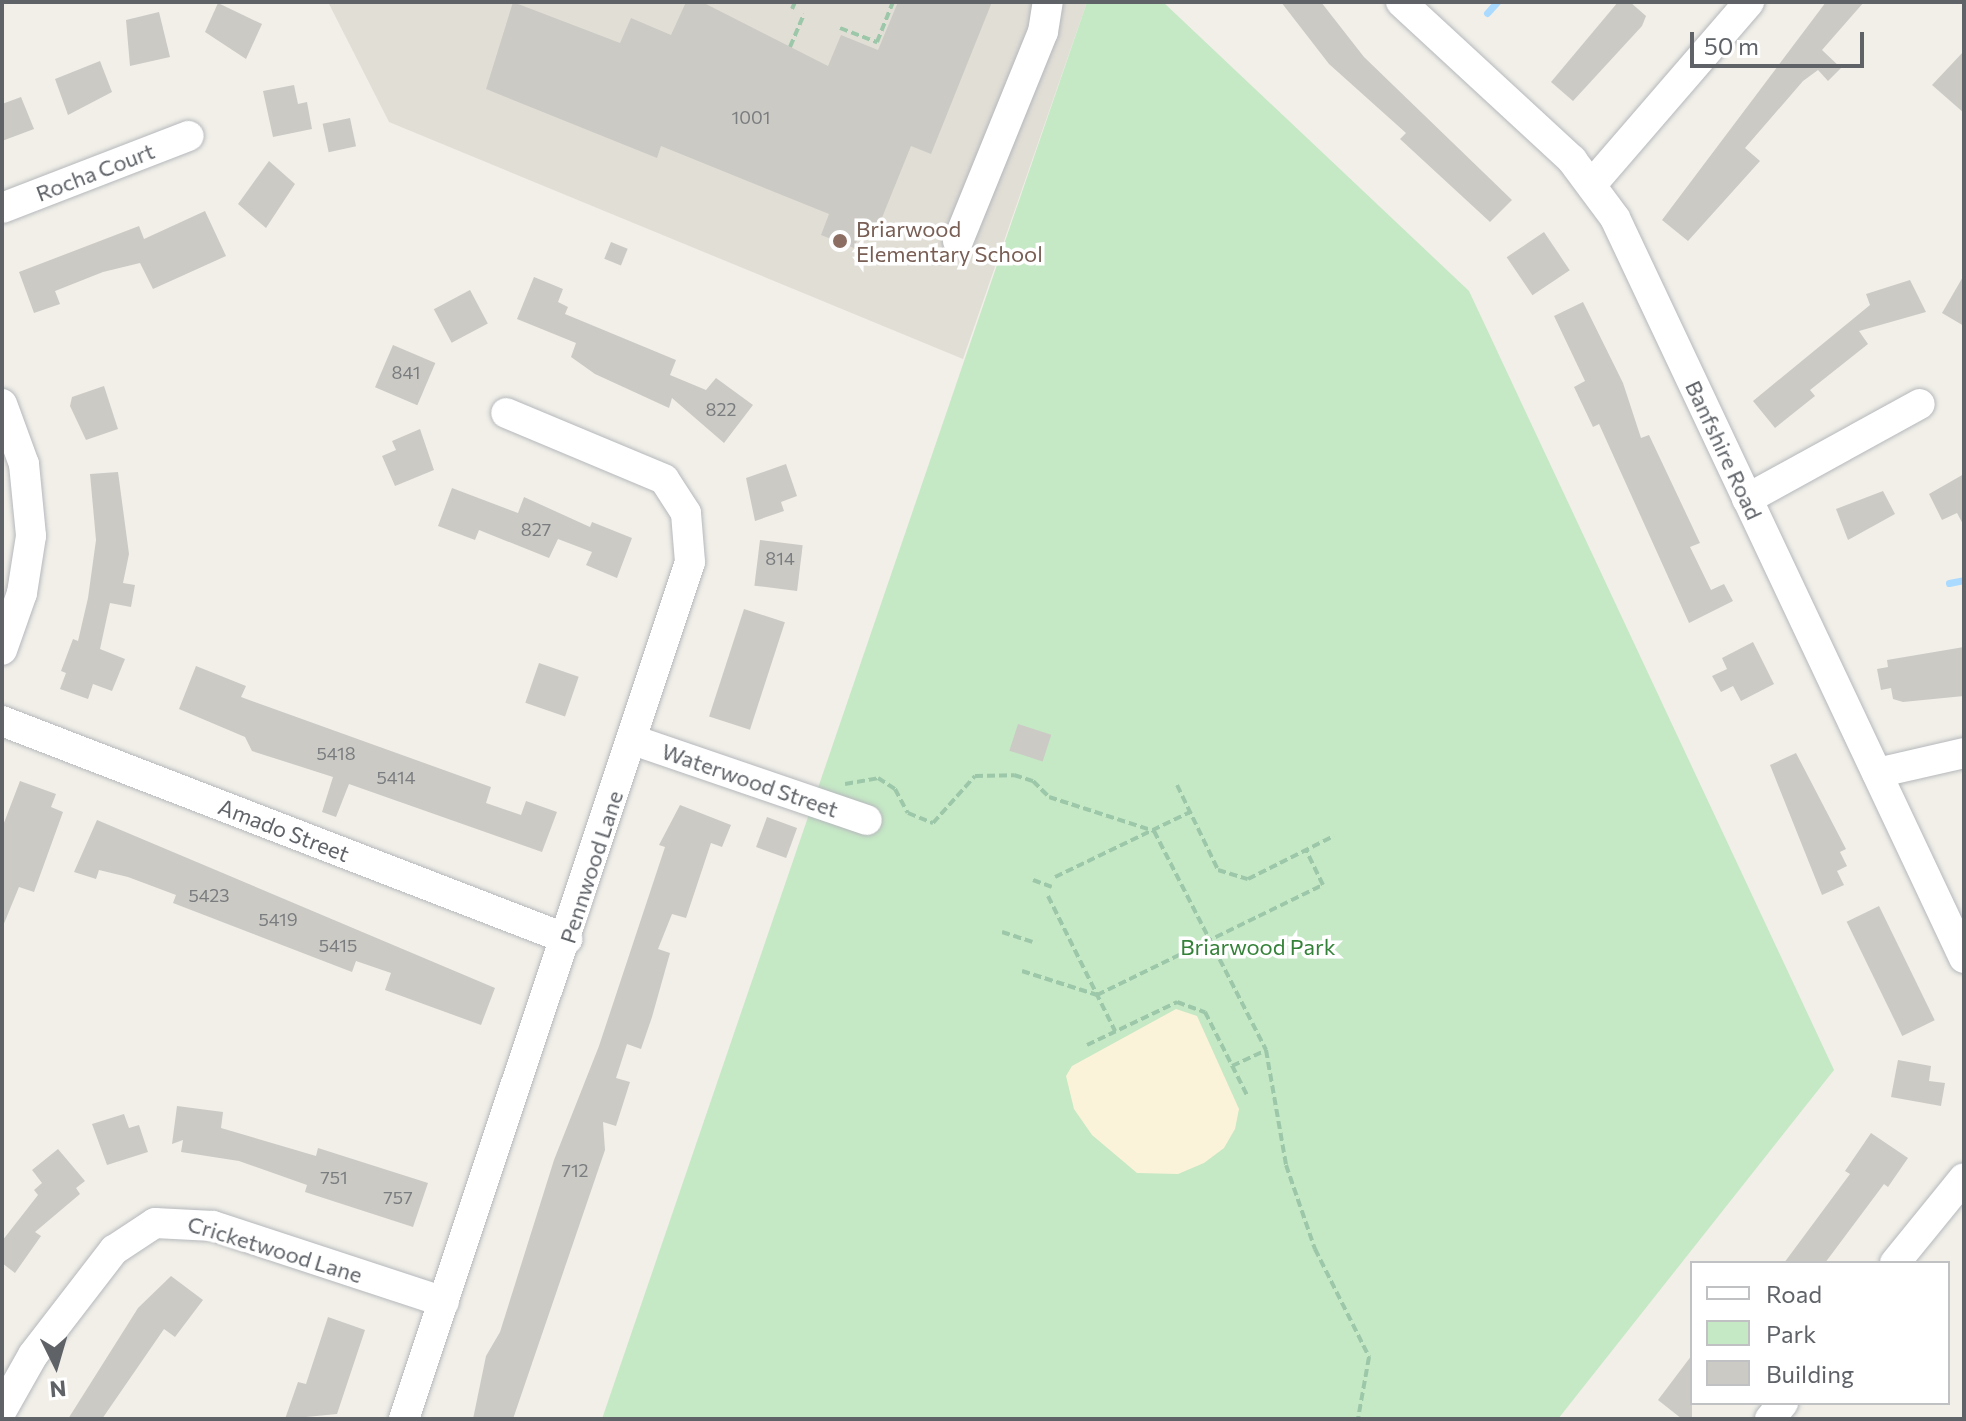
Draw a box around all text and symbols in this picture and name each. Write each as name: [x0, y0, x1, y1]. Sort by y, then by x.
scale bar: [1694, 16, 1868, 66]
text: 50 m: [1704, 31, 1759, 60]
house number: 1001: [732, 106, 770, 128]
street label: Rocha Court: [32, 137, 158, 207]
place label: Briarwood Elementary School: [856, 215, 1043, 266]
marker: Briarwood Elementary School: [831, 232, 849, 250]
house number: 841: [392, 361, 420, 383]
street label: Banfshire Road: [1680, 376, 1768, 524]
house number: 822: [706, 398, 736, 420]
house number: 827: [521, 518, 551, 540]
house number: 814: [765, 547, 795, 569]
street label: Waterwood Street: [658, 737, 842, 823]
house number: 5418: [316, 742, 356, 764]
house number: 5414: [376, 766, 416, 788]
street label: Pennwood Lane: [554, 787, 628, 947]
street label: Amado Street: [215, 793, 353, 867]
house number: 5423: [188, 884, 230, 906]
house number: 5419: [258, 908, 298, 930]
house number: 5415: [319, 934, 357, 956]
park label: Briarwood Park: [1180, 934, 1336, 960]
house number: 712: [561, 1159, 589, 1181]
house number: 751: [320, 1166, 348, 1188]
house number: 757: [383, 1186, 413, 1208]
street label: Cricketwood Lane: [185, 1210, 365, 1288]
legend: [1690, 1261, 1950, 1405]
text: Road: [1766, 1279, 1822, 1308]
text: Park: [1766, 1319, 1816, 1348]
north arrow: [16, 1325, 96, 1405]
text: Building: [1766, 1359, 1854, 1388]
text: N: [49, 1375, 68, 1404]

